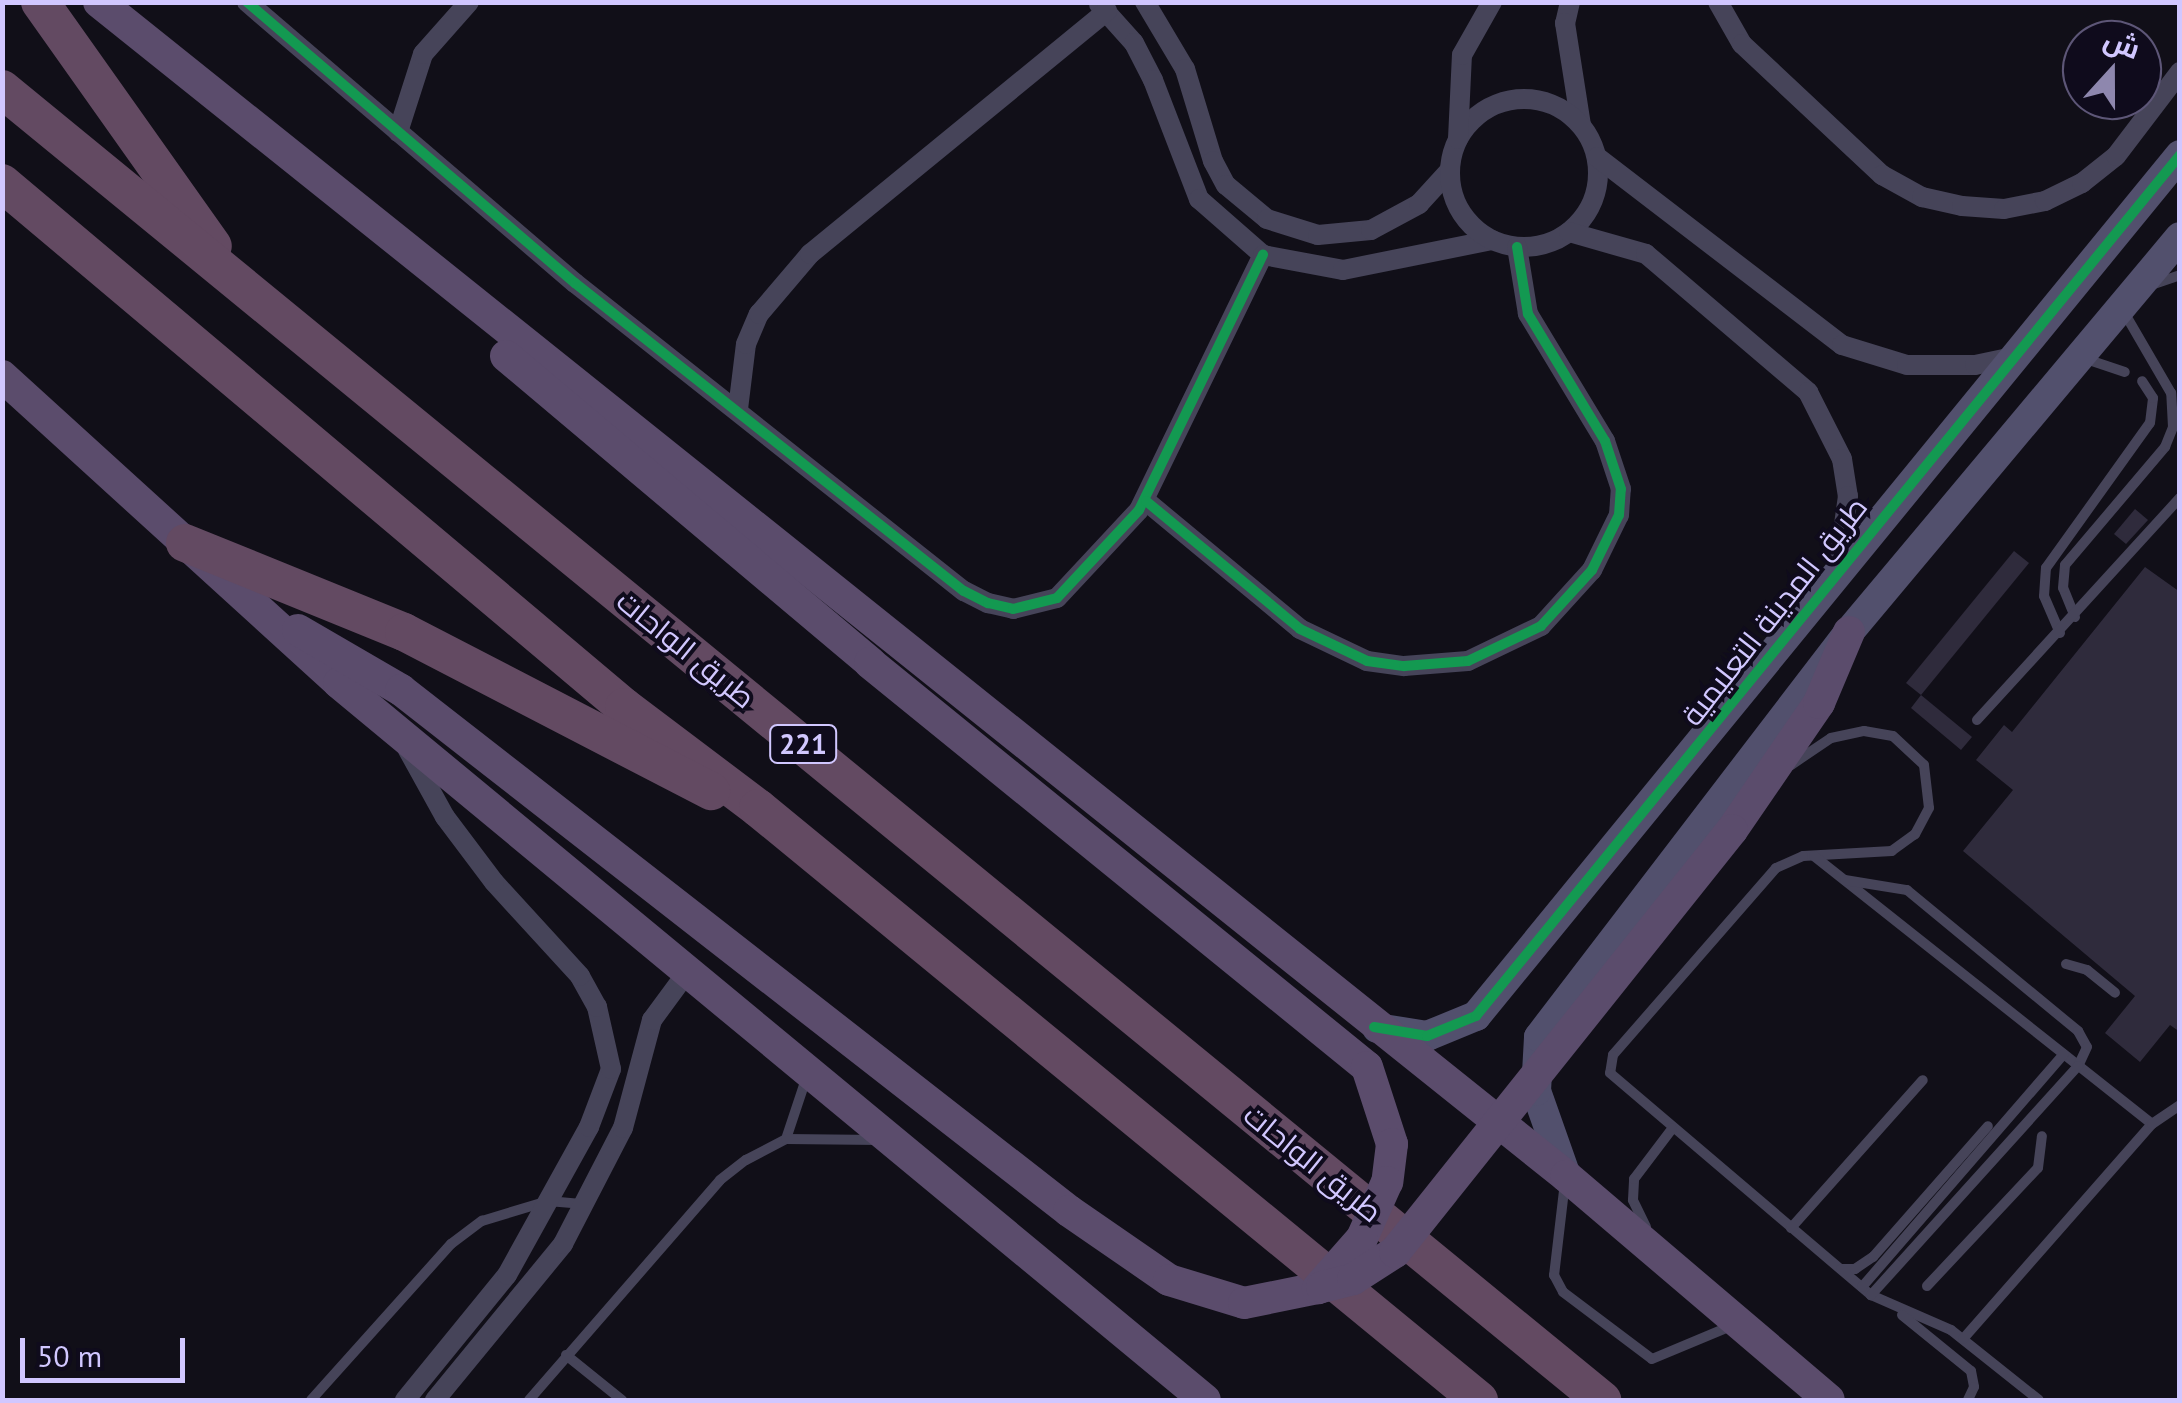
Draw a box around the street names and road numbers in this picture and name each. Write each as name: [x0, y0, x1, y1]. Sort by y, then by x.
street label: طريق المدينة التعليمية: [1674, 490, 1874, 732]
street label: طريق الواحات: [610, 582, 762, 716]
road number: 221: [768, 721, 838, 767]
street label: طريق الواحات: [1237, 1096, 1389, 1230]

